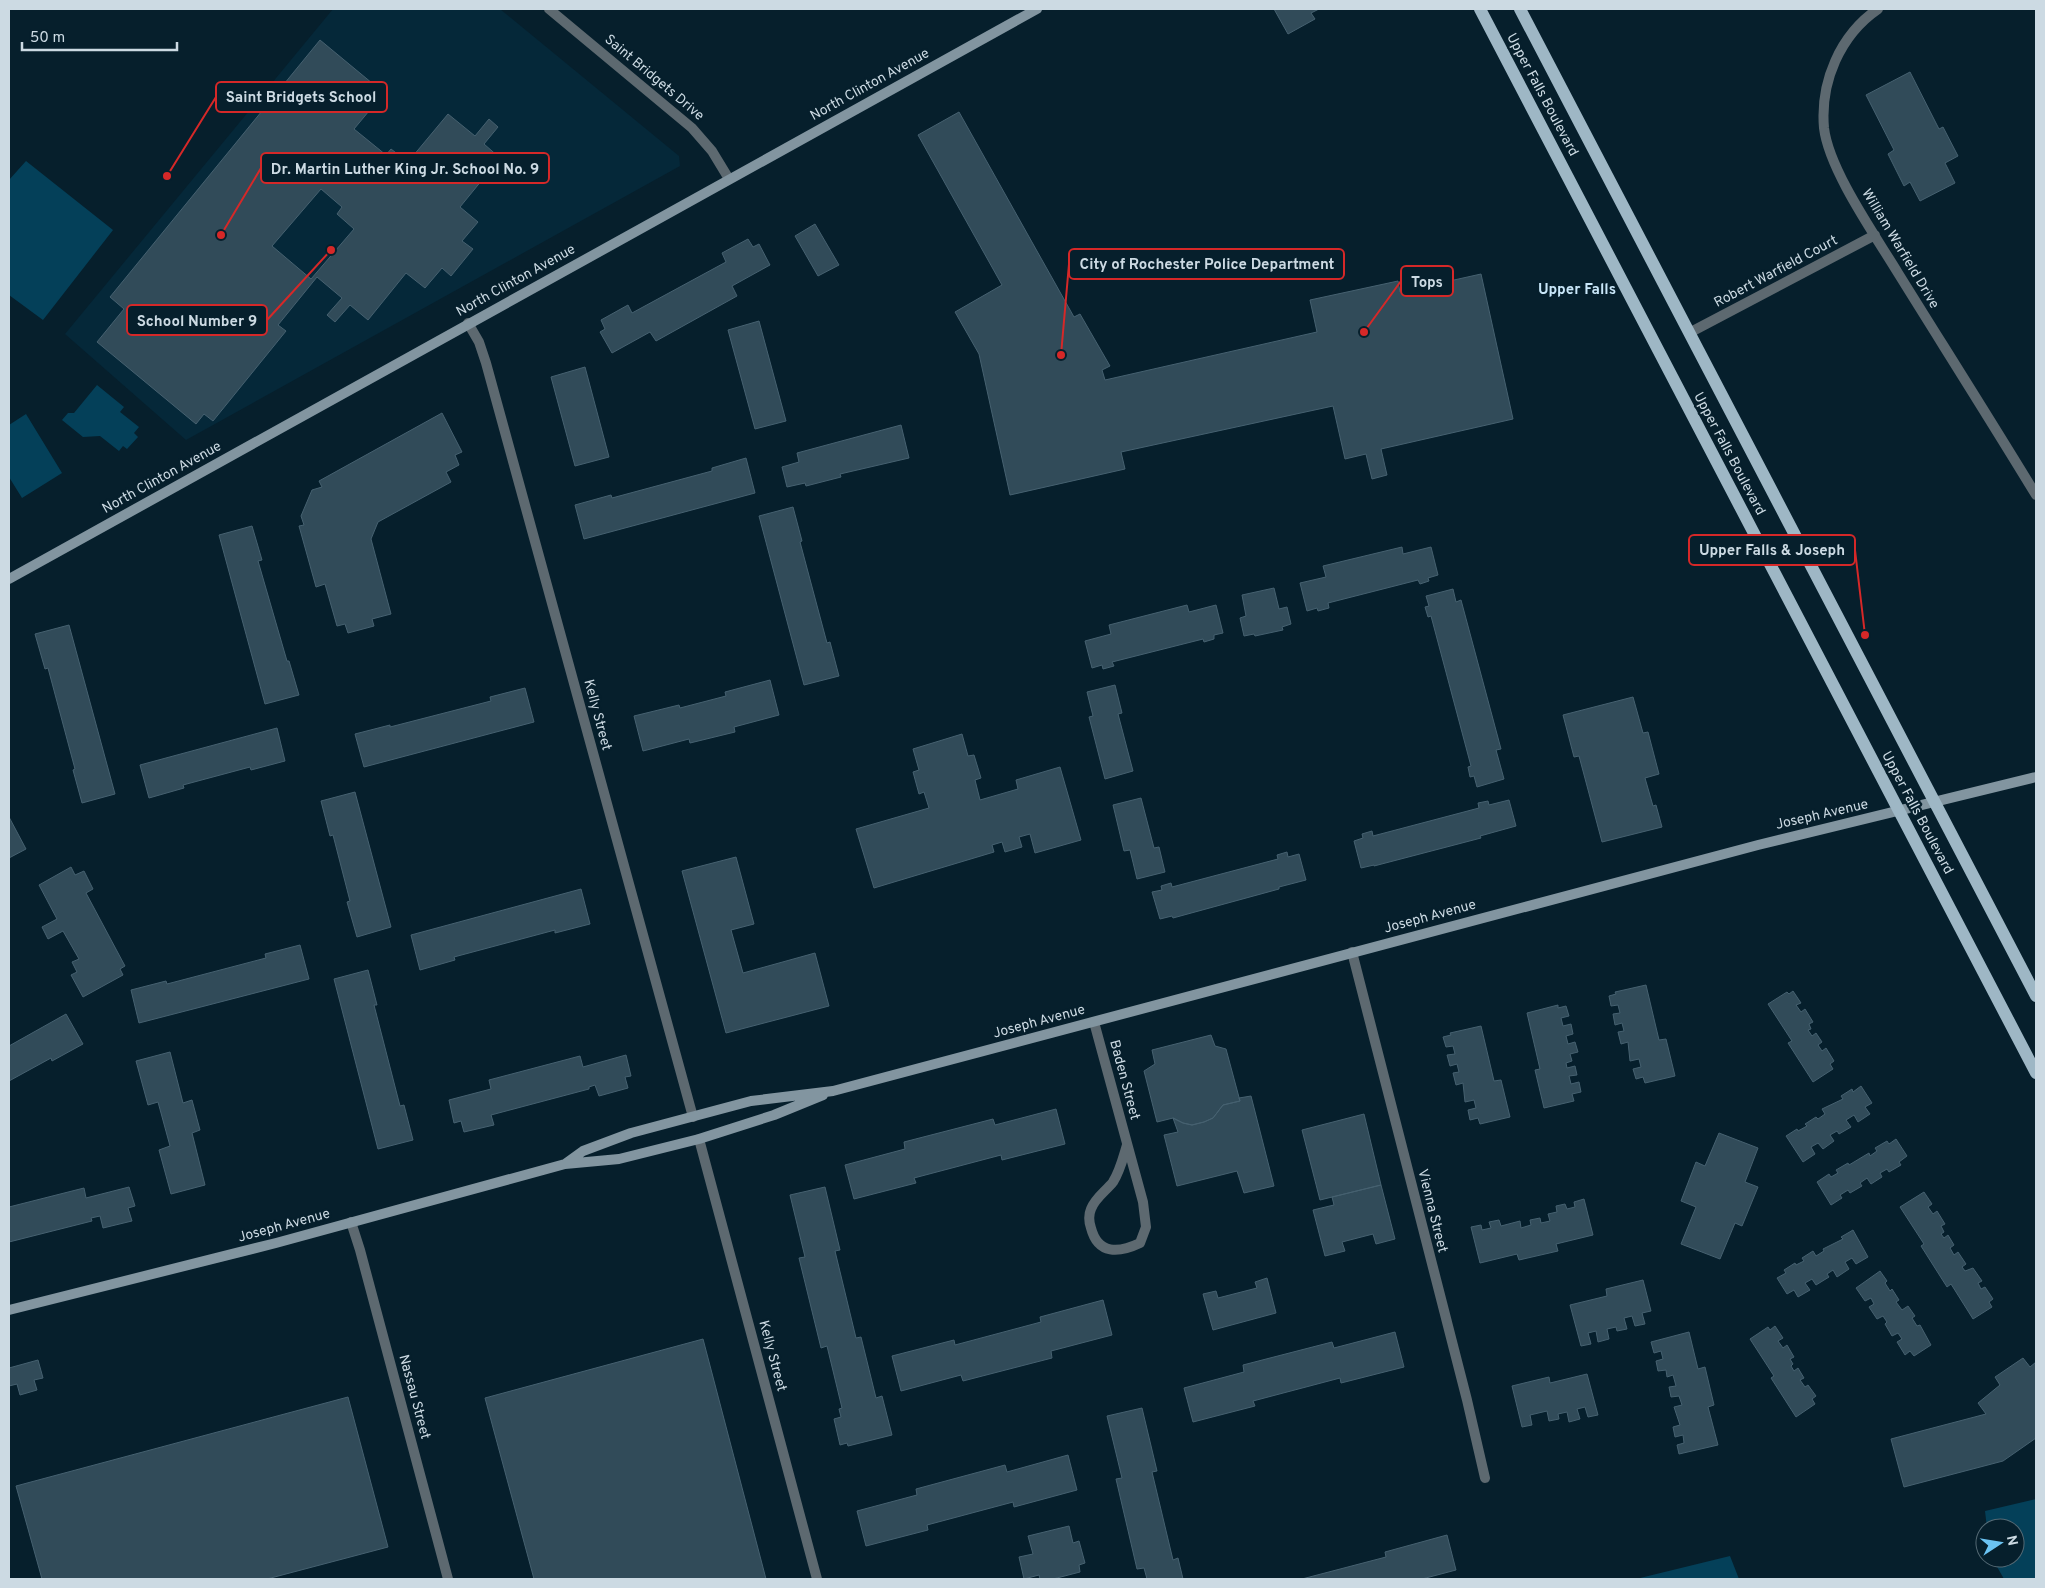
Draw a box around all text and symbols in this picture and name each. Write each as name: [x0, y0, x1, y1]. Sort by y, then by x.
scale bar: [22, 20, 178, 52]
text: 50 m: [30, 29, 65, 48]
street label: Saint Bridgets Drive: [601, 31, 707, 125]
street label: Upper Falls Boulevard: [1502, 31, 1582, 159]
street label: North Clinton Avenue: [807, 45, 933, 125]
callout: Saint Bridgets School: [216, 82, 387, 112]
text: Saint Bridgets School: [226, 89, 376, 108]
callout: Dr. Martin Luther King Jr. School No. 9: [261, 153, 549, 183]
text: Dr. Martin Luther King Jr. School No. 9: [271, 161, 539, 180]
street label: William Warfield Drive: [1857, 186, 1943, 312]
street label: Robert Warfield Court: [1711, 232, 1841, 312]
street label: North Clinton Avenue: [453, 241, 579, 321]
callout: City of Rochester Police Department: [1069, 249, 1344, 279]
text: City of Rochester Police Department: [1080, 256, 1335, 275]
callout: Tops: [1401, 266, 1453, 296]
text: Tops: [1411, 274, 1443, 293]
district label: Upper Falls: [1538, 281, 1616, 300]
callout: School Number 9: [127, 305, 267, 335]
text: School Number 9: [137, 313, 257, 332]
street label: Upper Falls Boulevard: [1689, 390, 1769, 518]
street label: North Clinton Avenue: [99, 438, 225, 518]
callout: Upper Falls & Joseph: [1689, 535, 1855, 565]
text: Upper Falls & Joseph: [1699, 542, 1845, 561]
street label: Kelly Street: [579, 678, 615, 752]
street label: Upper Falls Boulevard: [1877, 749, 1957, 877]
street label: Joseph Avenue: [1774, 796, 1870, 834]
street label: Joseph Avenue: [1382, 897, 1478, 937]
street label: Joseph Avenue: [991, 1002, 1087, 1042]
street label: Baden Street: [1105, 1038, 1143, 1122]
street label: Vienna Street: [1413, 1167, 1451, 1255]
street label: Joseph Avenue: [236, 1206, 332, 1246]
street label: Kelly Street: [754, 1319, 790, 1393]
street label: Nassau Street: [395, 1353, 433, 1441]
north arrow: [1975, 1518, 2025, 1568]
text: N: [2002, 1534, 2021, 1547]

